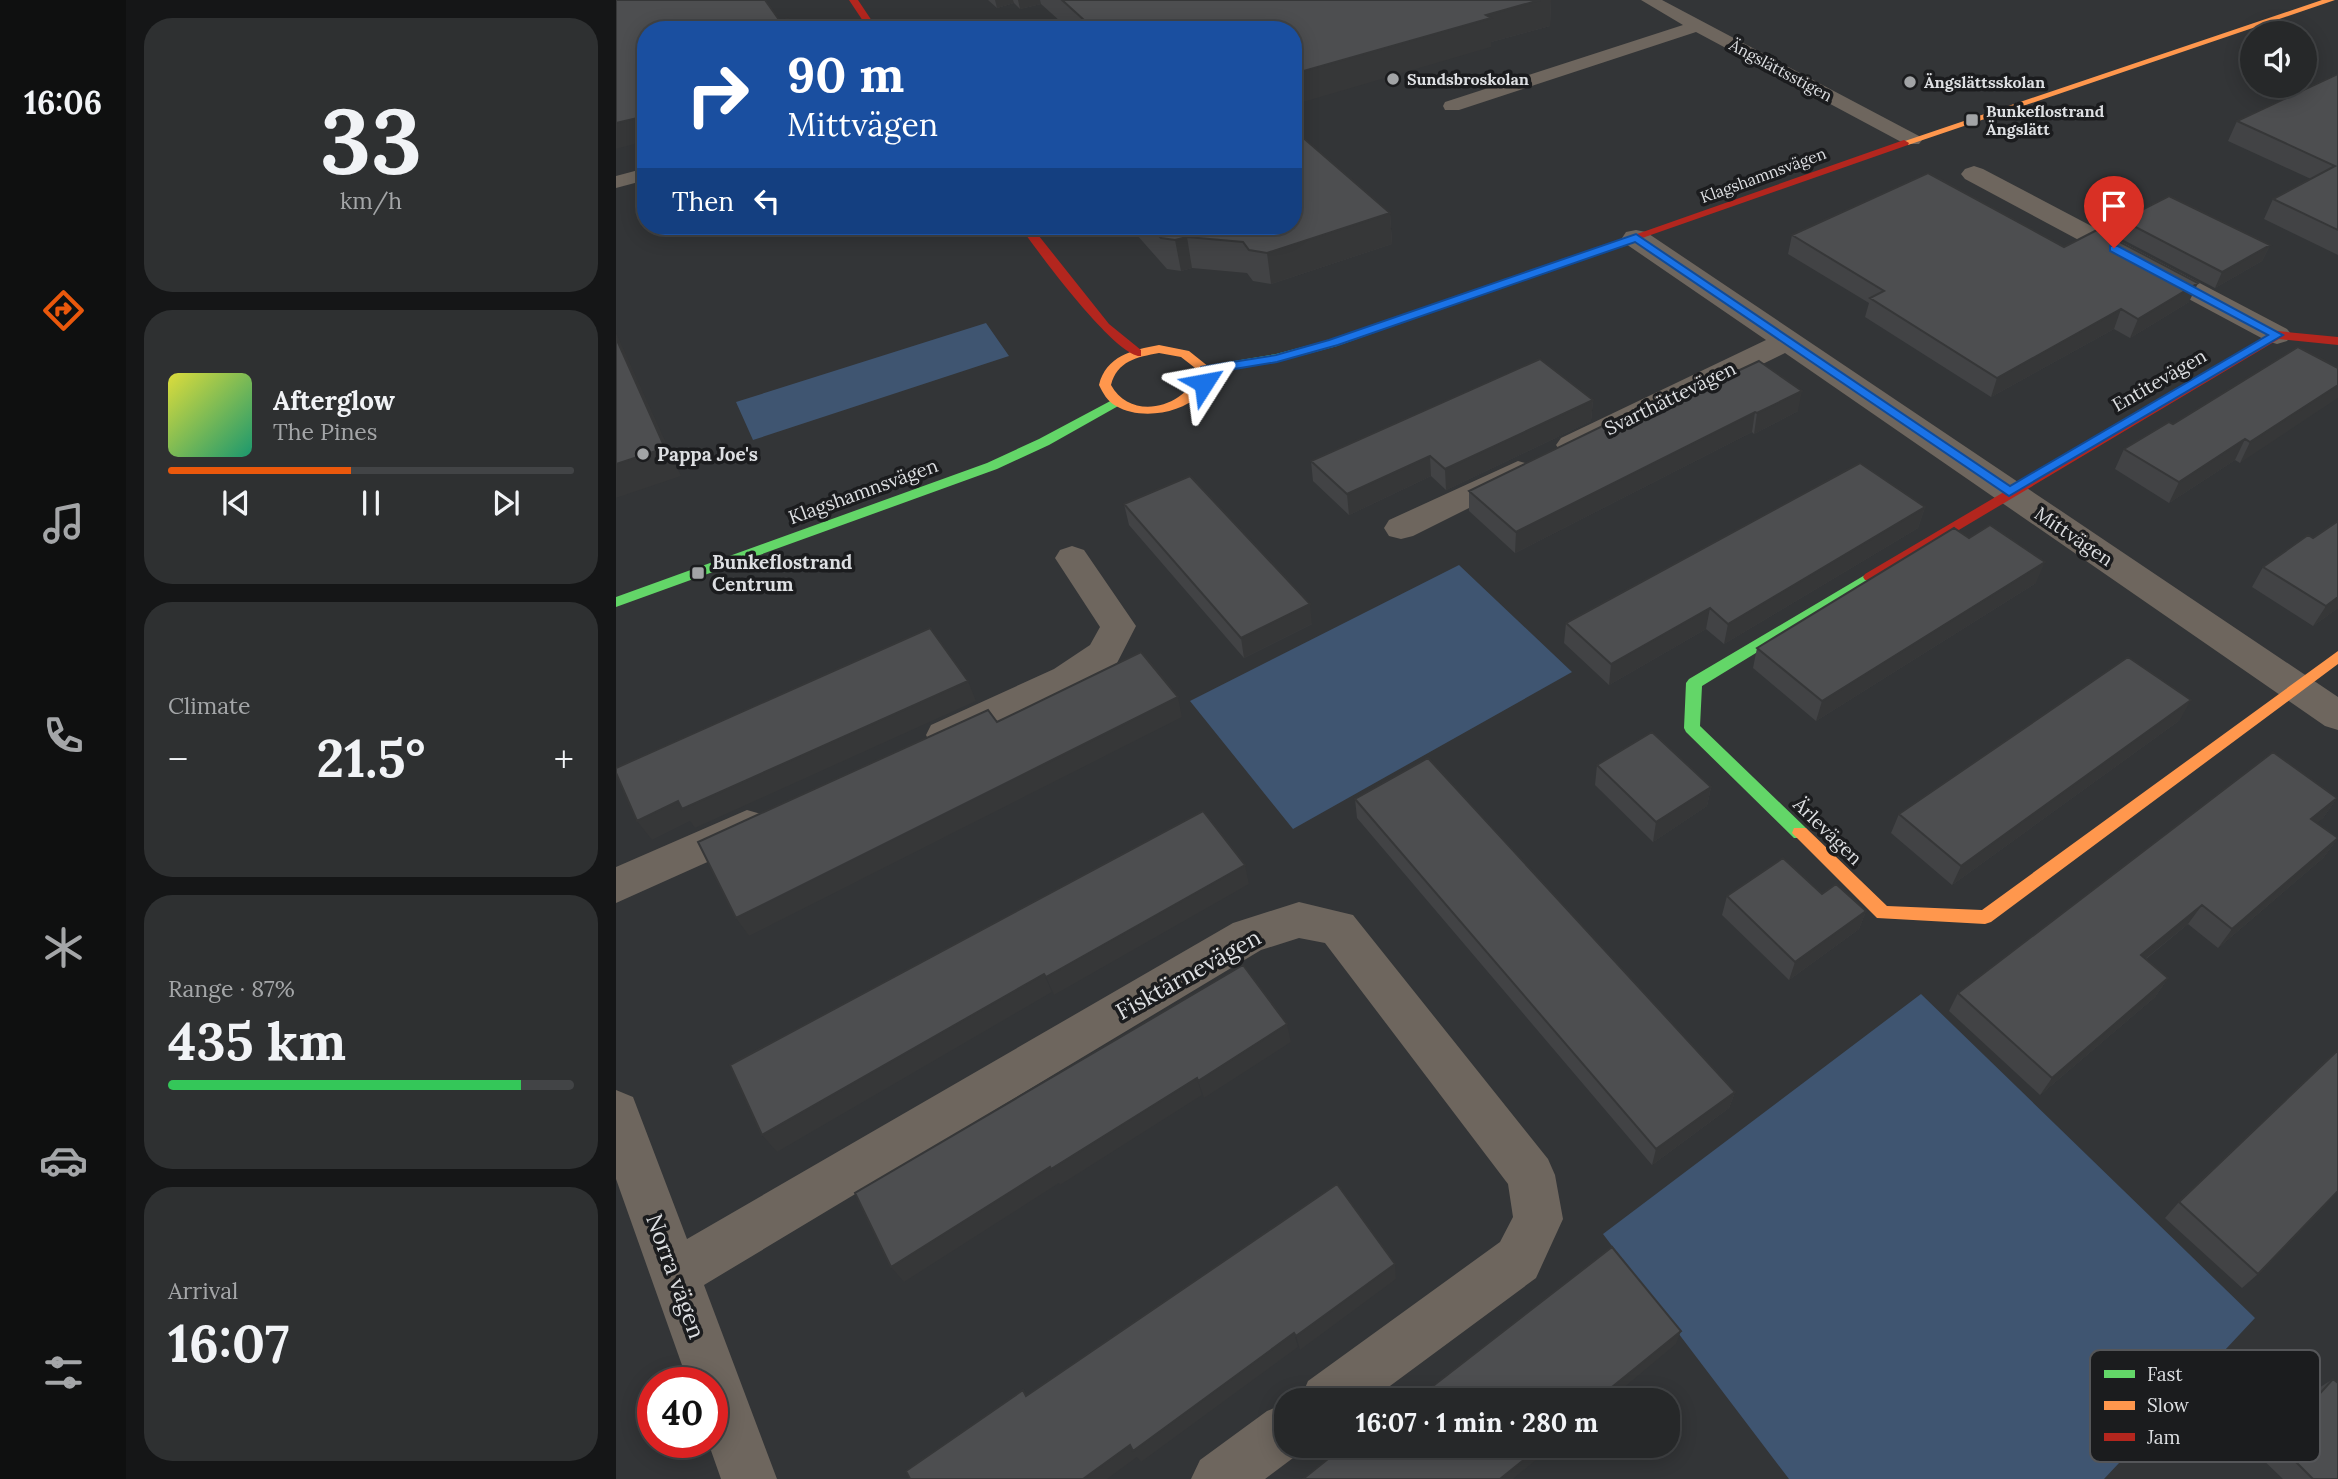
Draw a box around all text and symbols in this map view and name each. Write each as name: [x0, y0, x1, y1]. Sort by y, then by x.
map controls: [2240, 21, 2317, 98]
button: sound: [2240, 21, 2317, 98]
street label: Ängslättsstigen: [1725, 34, 1836, 106]
text: 90 m: [787, 43, 904, 105]
icon: right: [672, 49, 763, 140]
place label: Sundsbroskolan: [1407, 69, 1529, 89]
marker: Sundsbroskolan: [1385, 71, 1401, 87]
place label: Ängslättsskolan: [1924, 72, 2045, 92]
marker: Ängslättsskolan: [1902, 74, 1918, 90]
text: 16:06: [24, 82, 102, 123]
text: 33: [320, 82, 422, 199]
place label: Bunkeflostrand Ängslätt: [1986, 101, 2105, 139]
text: Mittvägen: [787, 104, 938, 145]
marker: Bunkeflostrand Ängslätt: [1964, 112, 1980, 128]
street label: Klagshamnsvägen: [1697, 143, 1829, 207]
pin: [2084, 176, 2144, 248]
icon: left: [748, 182, 786, 220]
text: Then: [672, 185, 734, 218]
text: km/h: [340, 186, 402, 215]
icon: arrive: [2095, 187, 2133, 225]
icon: directions: [39, 286, 88, 335]
street label: Entitevägen: [2107, 343, 2211, 417]
position arrow: [1167, 346, 1241, 420]
street label: Svarthättevägen: [1600, 356, 1740, 440]
text: Afterglow: [273, 384, 395, 417]
text: The Pines: [273, 417, 378, 446]
place label: Pappa Joe's: [657, 442, 758, 466]
marker: Pappa Joe's: [635, 446, 651, 462]
street label: Klagshamnsvägen: [785, 453, 941, 529]
icon: previous: [217, 484, 255, 522]
icon: pause: [352, 484, 390, 522]
icon: next: [487, 484, 525, 522]
icon: music: [39, 499, 88, 548]
street label: Mittvägen: [2030, 501, 2118, 571]
place label: Bunkeflostrand Centrum: [712, 550, 852, 596]
marker: Bunkeflostrand Centrum: [690, 565, 706, 581]
text: Climate: [168, 691, 250, 720]
icon: phone: [39, 711, 88, 760]
text: 21.5°: [317, 725, 425, 791]
text: −: [168, 735, 188, 783]
text: +: [554, 735, 574, 783]
street label: Ärlevägen: [1788, 791, 1868, 870]
street label: Fisktärnevägen: [1110, 922, 1266, 1026]
icon: climate: [39, 923, 88, 972]
text: Range · 87%: [168, 974, 295, 1003]
text: 435 km: [168, 1008, 346, 1074]
icon: car: [39, 1136, 88, 1185]
street label: Norra vägen: [640, 1210, 712, 1342]
text: Arrival: [168, 1276, 238, 1305]
text: 16:07: [168, 1310, 289, 1376]
icon: filters: [39, 1348, 88, 1397]
legend: [2090, 1350, 2320, 1462]
text: Fast: [2147, 1362, 2183, 1386]
speed limit sign: 40: [637, 1367, 728, 1458]
text: Slow: [2147, 1393, 2190, 1417]
text: 16:07 · 1 min · 280 m: [1356, 1406, 1598, 1439]
text: Jam: [2146, 1425, 2181, 1449]

